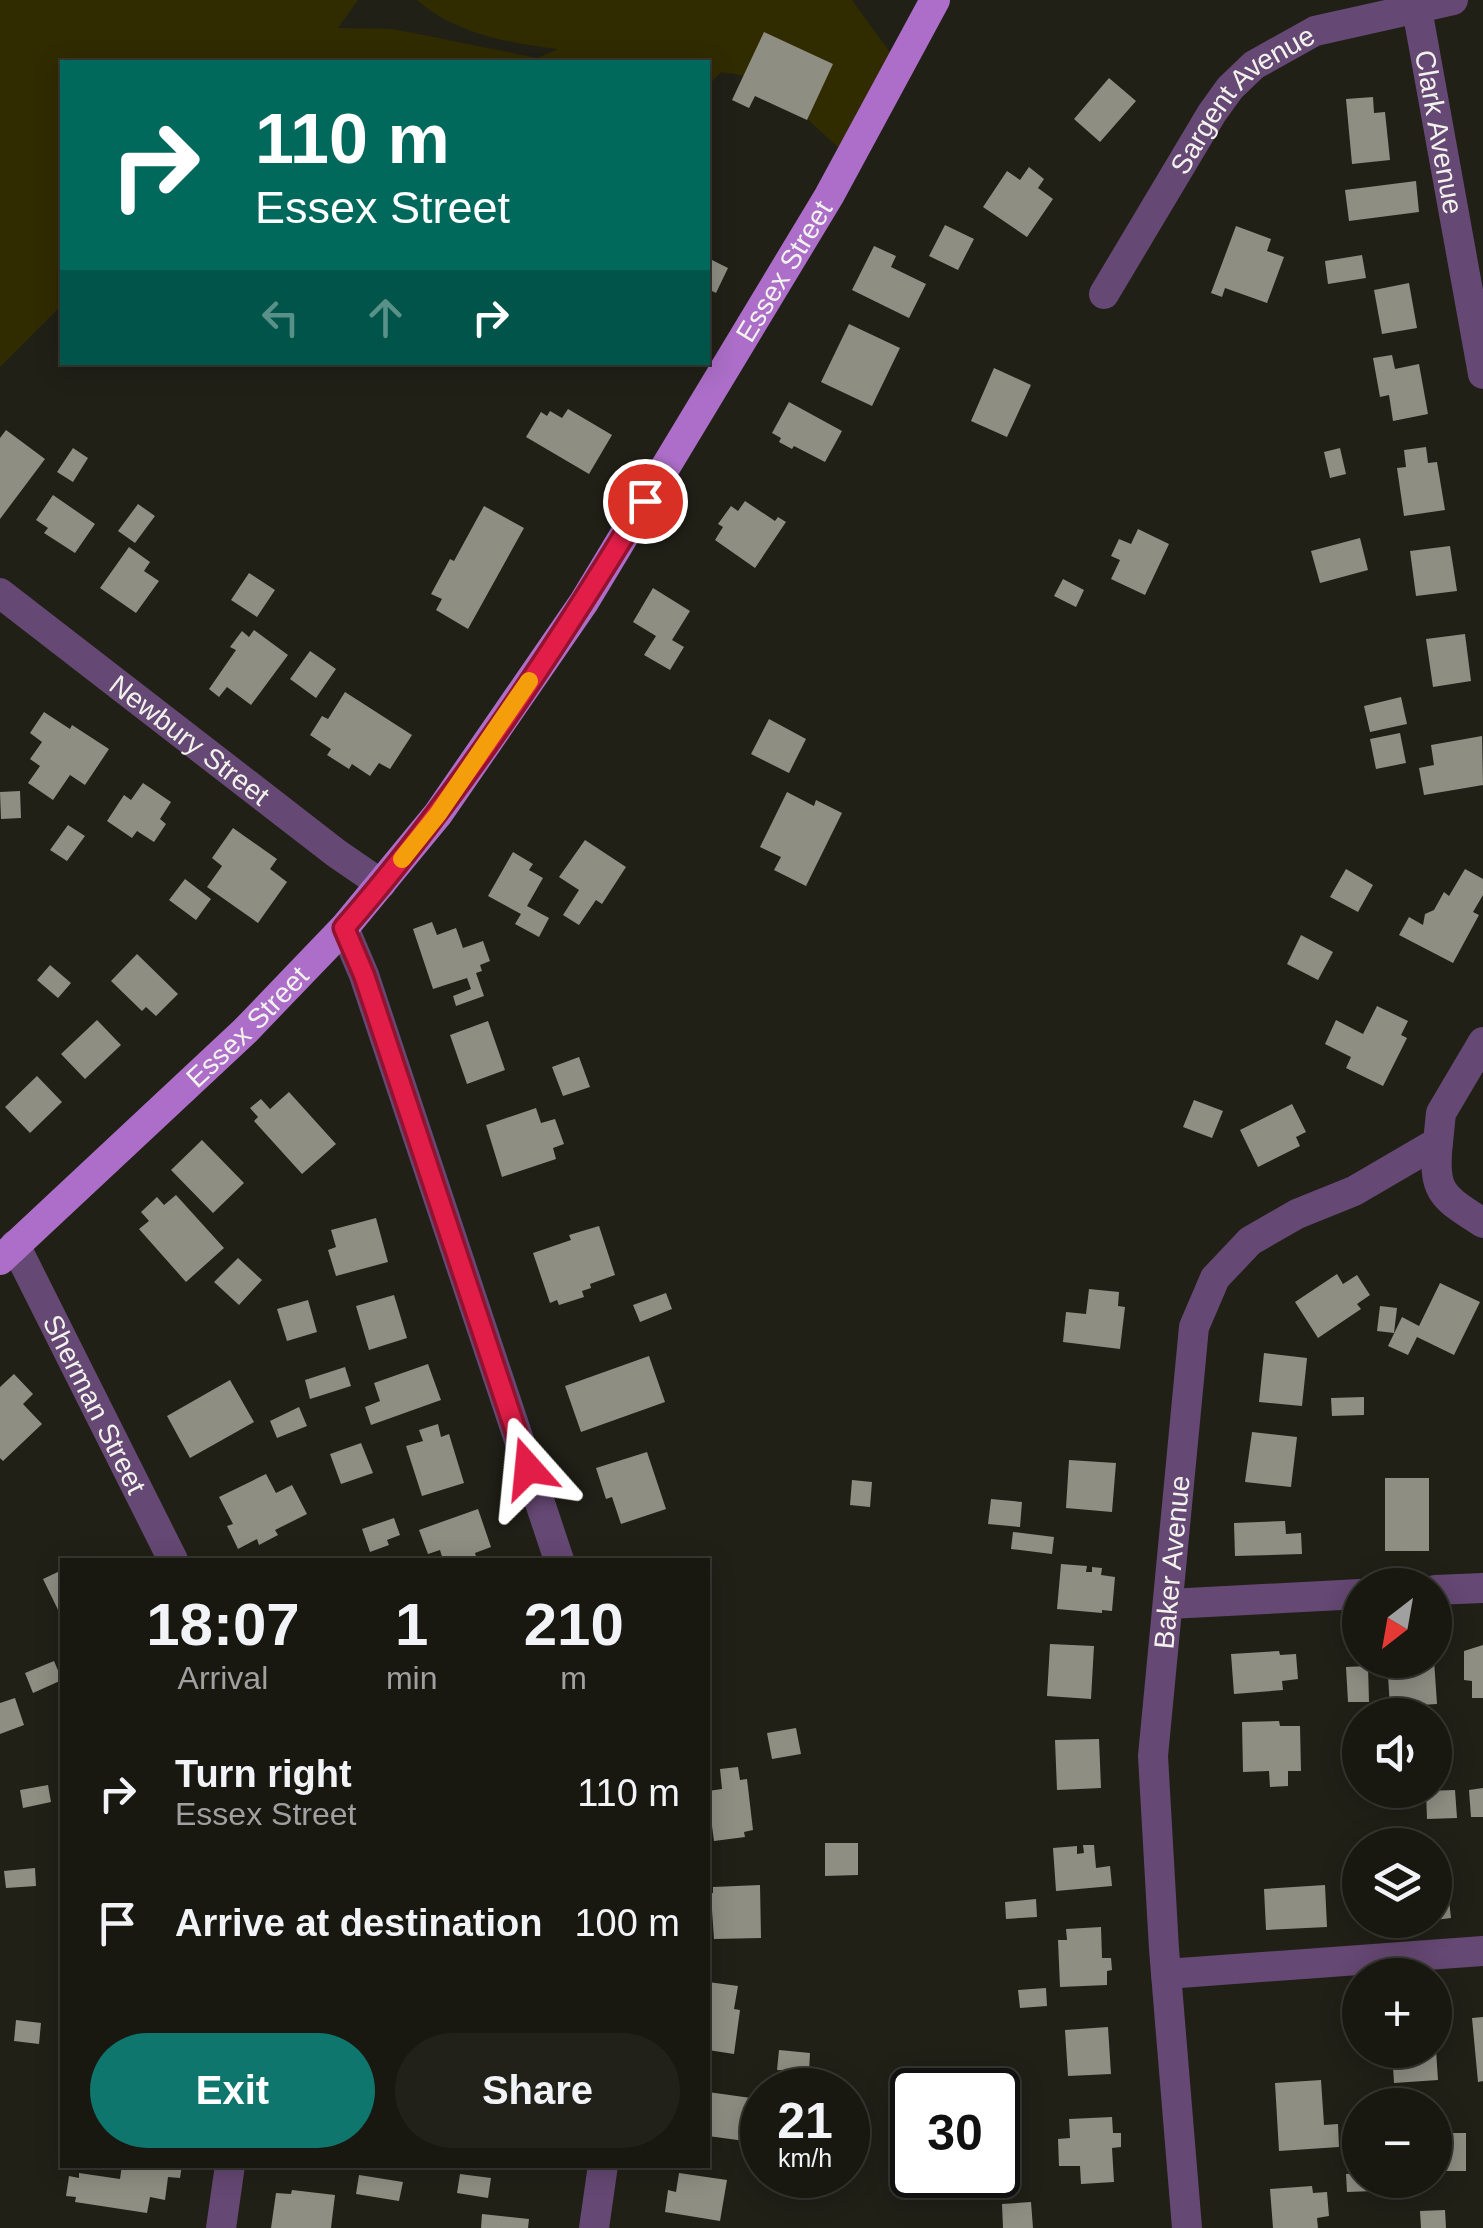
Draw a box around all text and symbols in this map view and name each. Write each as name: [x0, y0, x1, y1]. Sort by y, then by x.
street label: Sargent Avenue: [1164, 19, 1320, 180]
street label: Clark Avenue: [1409, 48, 1469, 217]
icon: right: [90, 100, 220, 230]
text: 110 m: [255, 100, 450, 178]
text: Essex Street: [255, 182, 510, 233]
street label: Essex Street: [730, 195, 839, 347]
icon: left: [253, 290, 308, 345]
icon: ahead: [358, 290, 413, 345]
icon: right: [463, 290, 518, 345]
pin: [603, 459, 688, 544]
icon: arrive: [618, 474, 673, 529]
street label: Newbury Street: [104, 669, 275, 812]
street label: Essex Street: [180, 960, 315, 1094]
street label: Sherman Street: [37, 1310, 152, 1499]
position arrow: [476, 1416, 580, 1520]
street label: Baker Avenue: [1148, 1474, 1196, 1650]
north arrow: [1342, 1568, 1452, 1678]
map controls: [1342, 1568, 1452, 2198]
text: 18:07: [146, 1591, 300, 1658]
text: 1: [395, 1591, 428, 1658]
text: 210: [524, 1591, 624, 1658]
text: Arrival: [178, 1660, 268, 1696]
text: min: [386, 1660, 437, 1696]
text: m: [560, 1660, 587, 1696]
button: sound: [1342, 1698, 1452, 1808]
text: Turn right: [175, 1753, 352, 1795]
icon: right: [90, 1766, 145, 1821]
text: 110 m: [577, 1772, 680, 1814]
text: Essex Street: [175, 1796, 356, 1832]
button: layers: [1342, 1828, 1452, 1938]
icon: arrive: [90, 1896, 145, 1951]
text: Arrive at destination: [175, 1902, 542, 1944]
text: 100 m: [574, 1902, 680, 1944]
button: +: [1342, 1958, 1452, 2068]
button: Exit: [90, 2033, 375, 2148]
button: Share: [395, 2033, 680, 2148]
speed limit sign: 30: [890, 2068, 1020, 2198]
button: −: [1342, 2088, 1452, 2198]
text: 21: [777, 2093, 833, 2149]
text: km/h: [778, 2144, 832, 2172]

